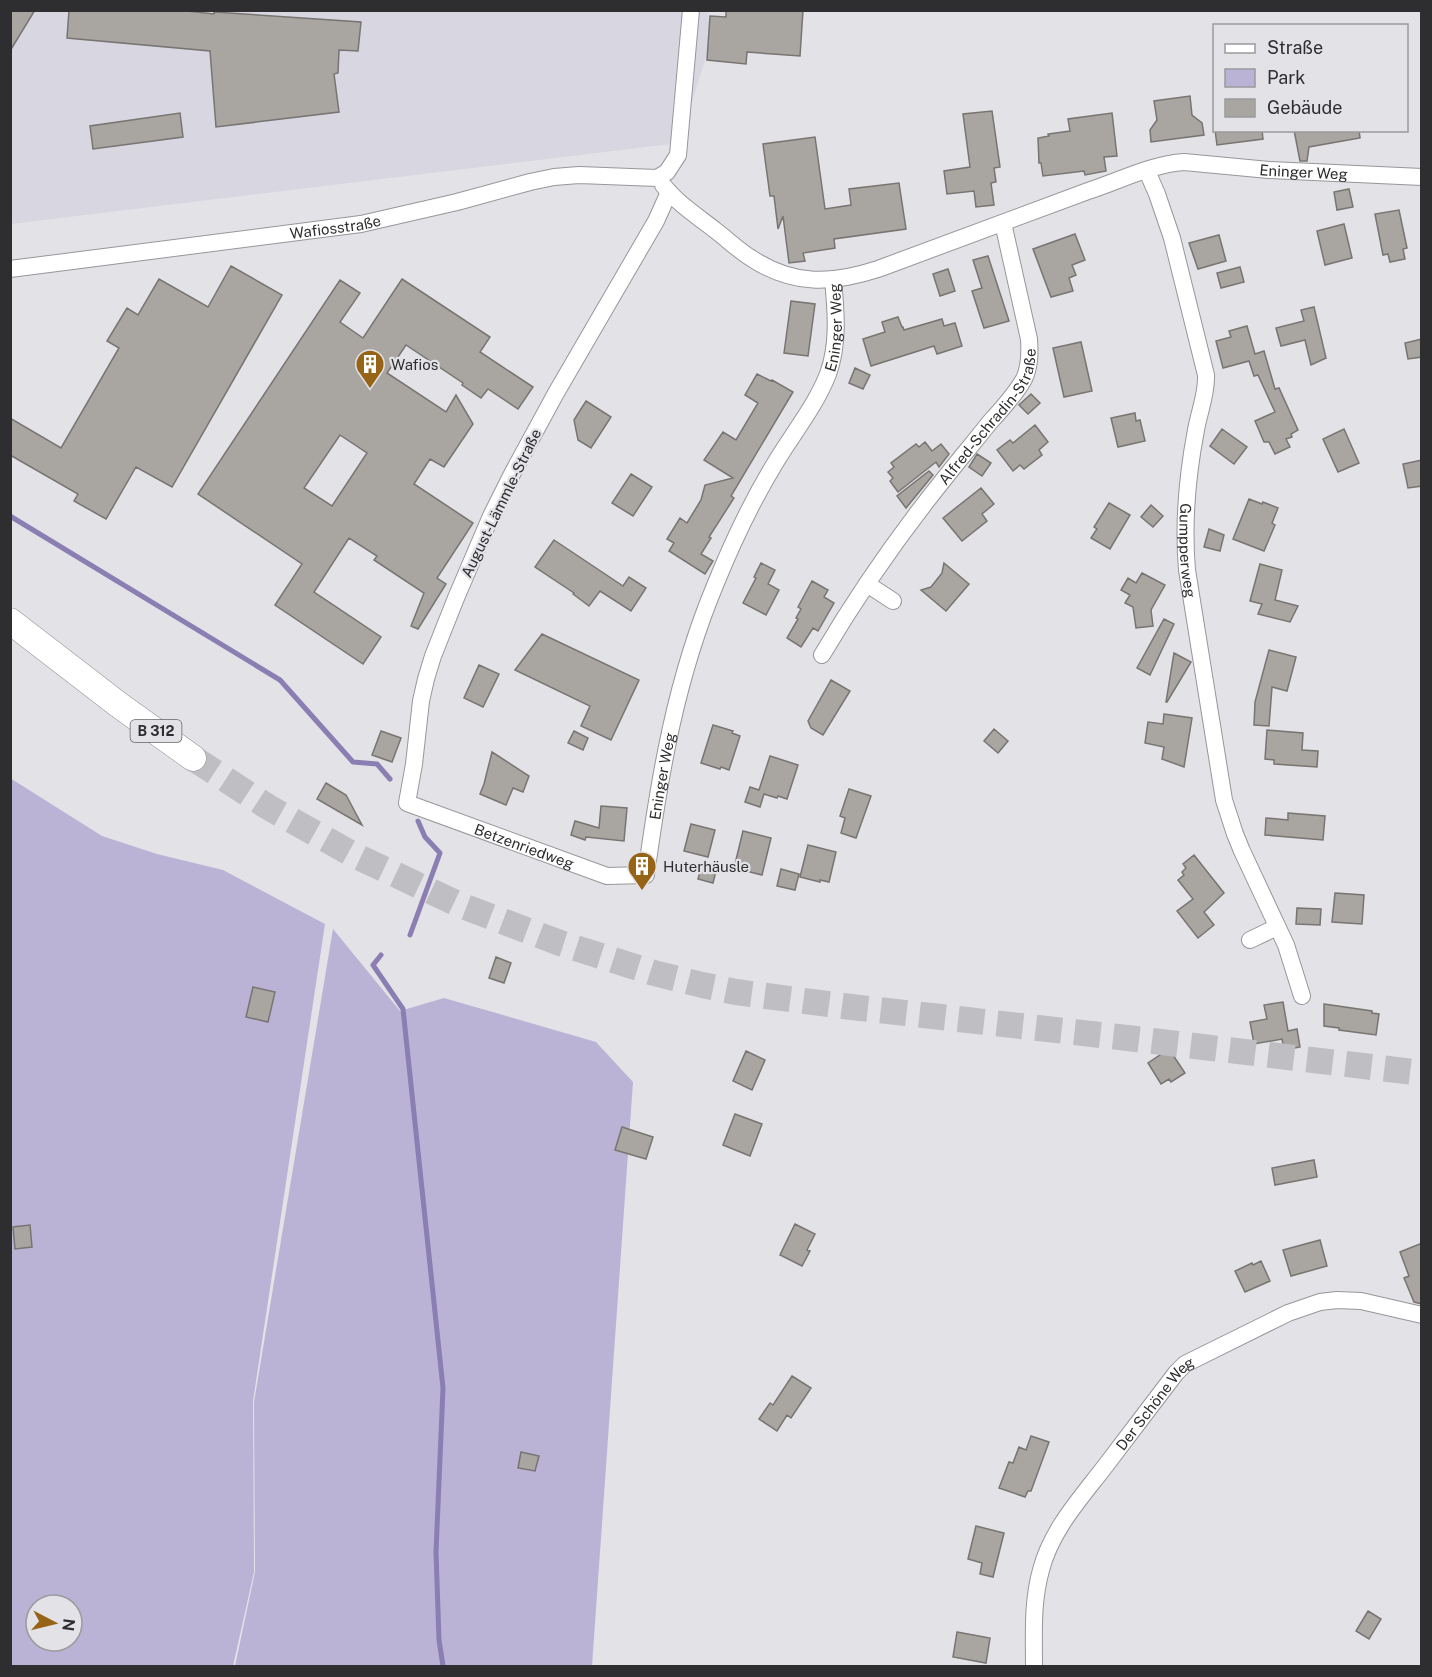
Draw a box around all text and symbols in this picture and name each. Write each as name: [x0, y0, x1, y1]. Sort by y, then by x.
legend: [1213, 24, 1408, 132]
text: Straße: [1267, 37, 1323, 58]
text: Park: [1267, 67, 1305, 88]
text: Gebäude: [1267, 97, 1342, 118]
street label: Eninger Weg: [1259, 161, 1348, 182]
street label: Wafiosstraße: [289, 211, 382, 242]
street label: Eninger Weg: [821, 283, 844, 374]
building icon: Wafios: [354, 348, 386, 390]
street label: Alfred-Schradin-Straße: [935, 348, 1038, 488]
place label: Wafios: [391, 356, 438, 373]
street label: August-Lämmle-Straße: [458, 426, 544, 580]
street label: Gumpperweg: [1177, 503, 1200, 599]
road number: B 312: [130, 720, 182, 742]
street label: Eninger Weg: [646, 731, 678, 821]
street label: Betzenriedweg: [472, 820, 577, 872]
building icon: Huterhäusle: [626, 850, 658, 892]
place label: Huterhäusle: [663, 858, 749, 875]
street label: Der Schöne Weg: [1112, 1353, 1196, 1453]
north arrow: [24, 1593, 84, 1653]
text: N: [58, 1617, 79, 1632]

